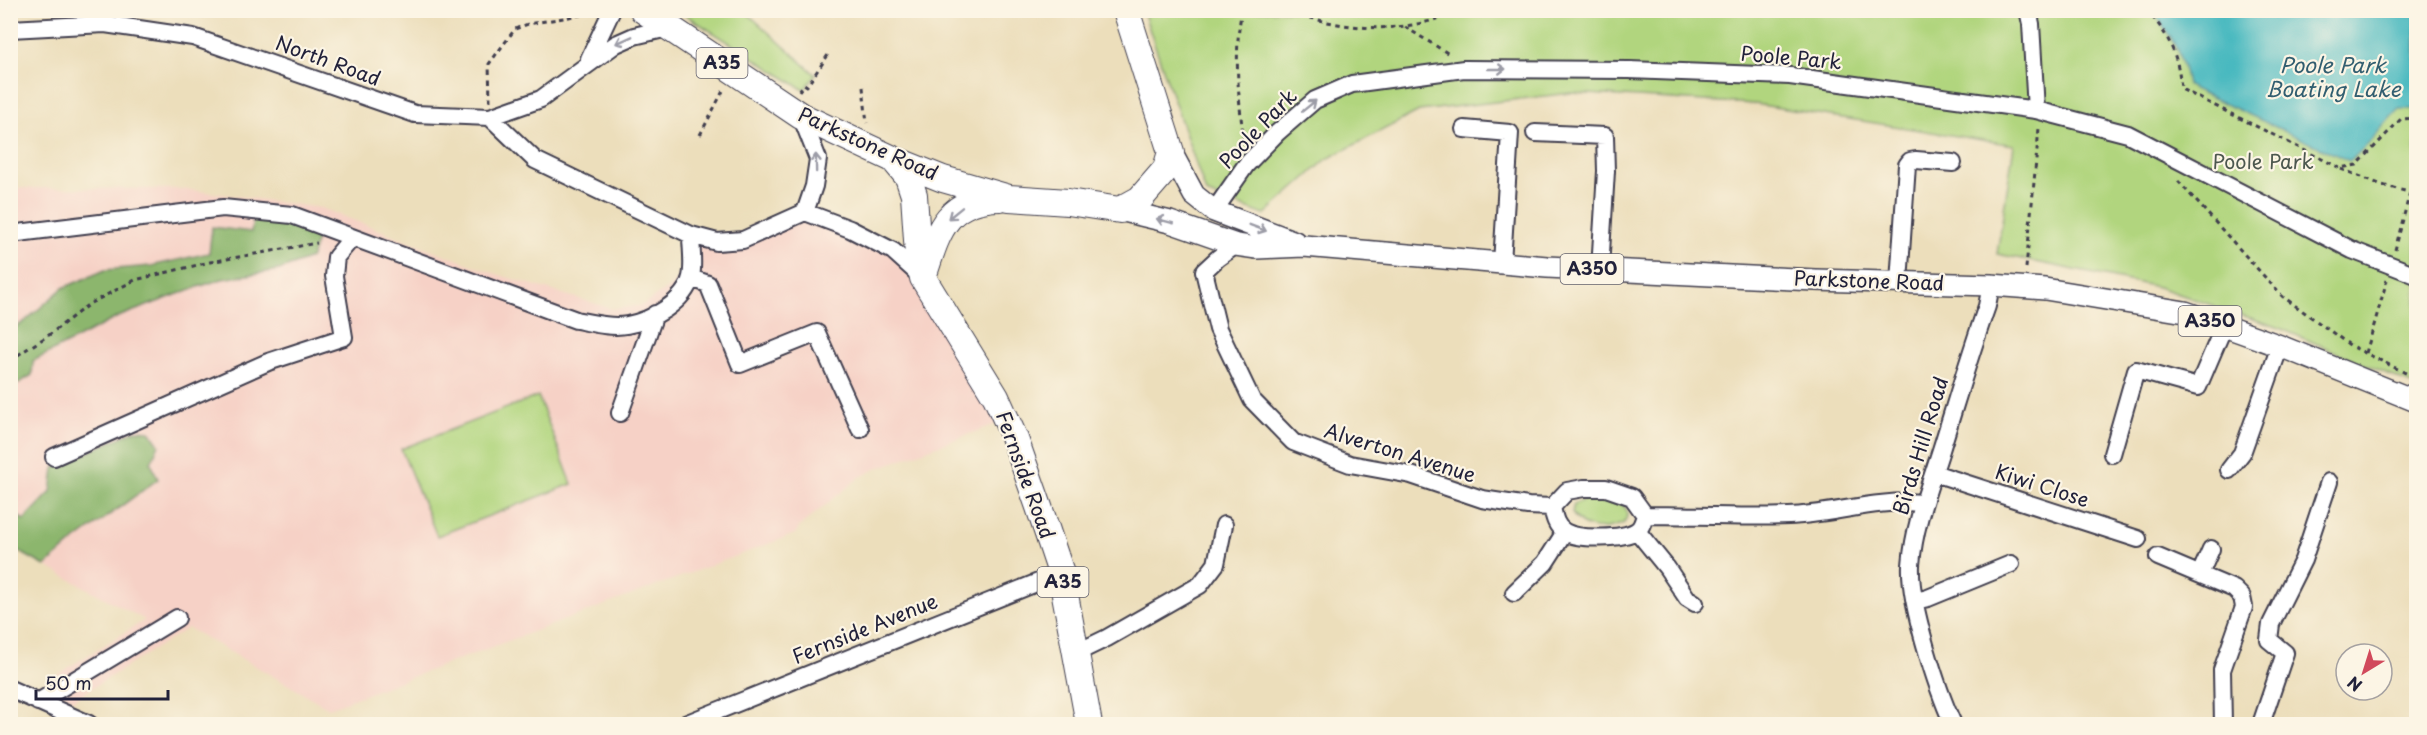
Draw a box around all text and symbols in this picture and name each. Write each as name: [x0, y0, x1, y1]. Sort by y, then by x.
street label: North Road: [272, 27, 385, 93]
one-way arrow: [616, 35, 634, 46]
street label: Poole Park: [1739, 38, 1843, 76]
road number: A35: [696, 48, 748, 78]
water label: Poole Park Boating Lake: [2265, 48, 2402, 104]
one-way arrow: [1487, 64, 1507, 75]
street label: Poole Park: [1211, 81, 1303, 175]
street label: Parkstone Road: [794, 99, 943, 187]
one-way arrow: [1301, 99, 1316, 113]
park label: Poole Park: [2212, 146, 2314, 176]
one-way arrow: [810, 154, 822, 173]
one-way arrow: [948, 206, 963, 220]
one-way arrow: [1156, 215, 1175, 226]
one-way arrow: [1248, 224, 1267, 235]
road number: A350: [1560, 254, 1624, 284]
street label: Parkstone Road: [1793, 262, 1945, 298]
road number: A350: [2178, 306, 2242, 336]
street label: Birds Hill Road: [1885, 373, 1955, 519]
street label: Fernside Road: [989, 407, 1063, 543]
street label: Alverton Avenue: [1321, 415, 1480, 489]
street label: Kiwi Close: [1991, 456, 2093, 514]
road number: A35: [1038, 567, 1088, 597]
street label: Fernside Avenue: [787, 585, 942, 671]
north arrow: [2334, 642, 2394, 702]
scale bar: [36, 663, 168, 701]
text: 50 m: [45, 669, 92, 696]
text: N: [2342, 671, 2367, 698]

